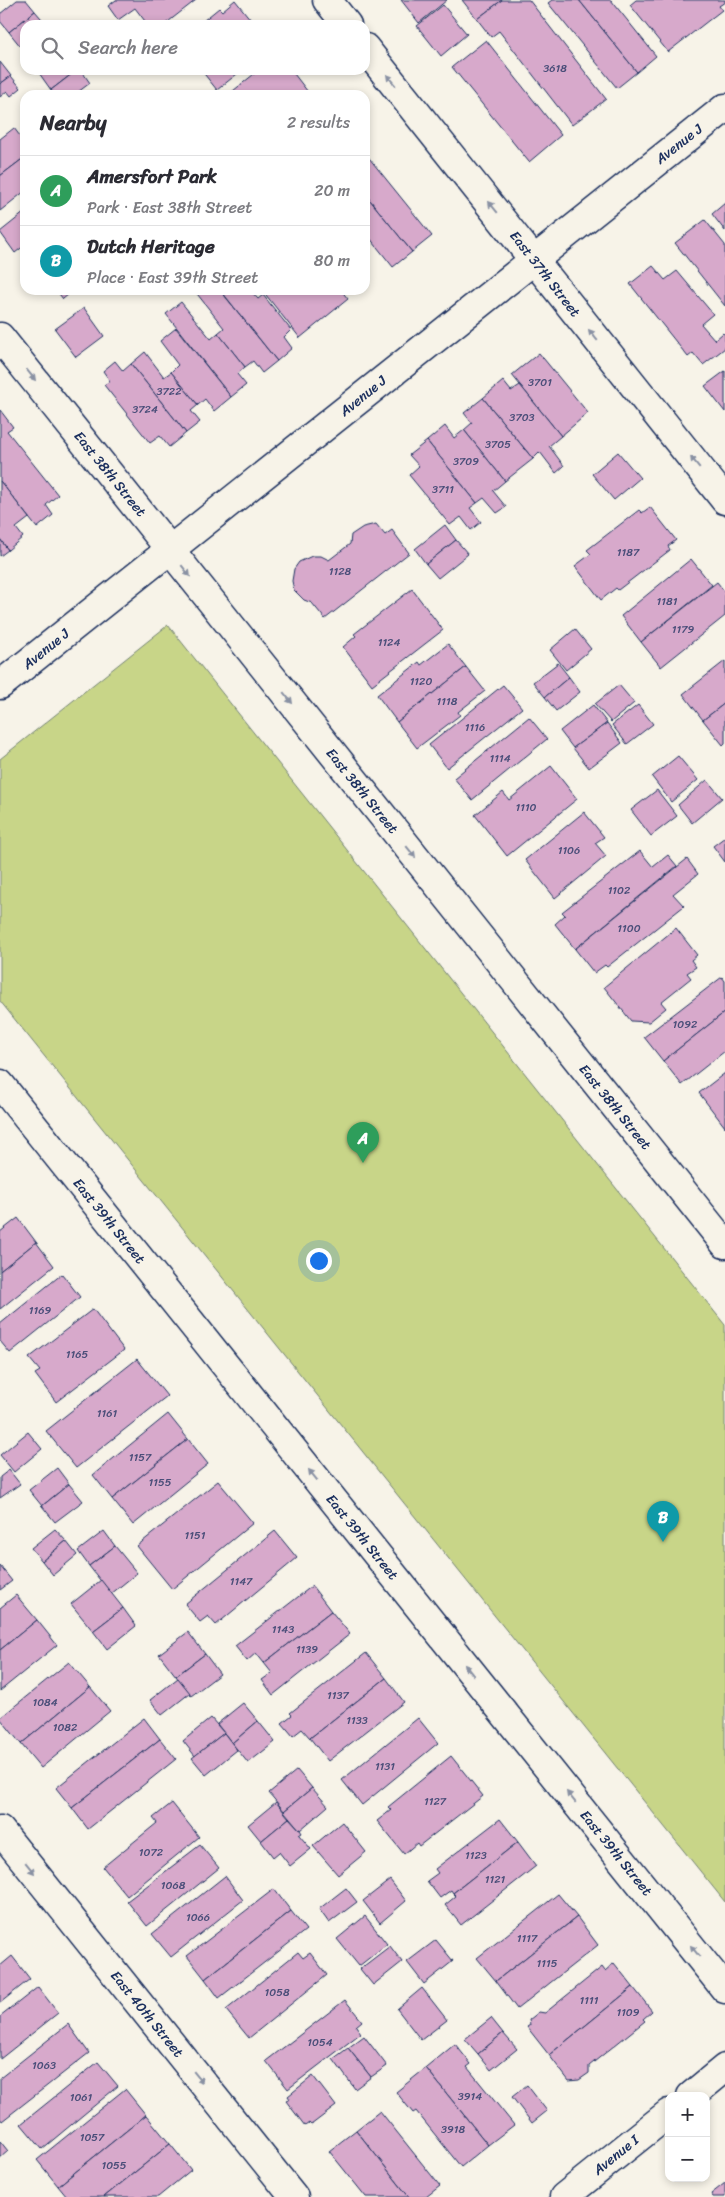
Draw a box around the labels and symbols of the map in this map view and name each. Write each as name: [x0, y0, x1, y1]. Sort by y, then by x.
house number: 3618: [543, 59, 567, 78]
one-way arrow: [386, 74, 397, 87]
street label: Avenue J: [649, 117, 709, 171]
one-way arrow: [487, 201, 498, 214]
street label: East 37th Street: [503, 225, 587, 323]
one-way arrow: [588, 329, 599, 342]
one-way arrow: [25, 368, 36, 381]
street label: Avenue J: [333, 369, 393, 424]
house number: 3701: [528, 373, 552, 392]
house number: 3722: [156, 382, 182, 401]
house number: 3724: [132, 400, 158, 419]
house number: 3703: [509, 408, 535, 427]
street label: East 38th Street: [67, 425, 153, 523]
house number: 3705: [485, 435, 511, 454]
house number: 3709: [453, 452, 479, 471]
one-way arrow: [689, 455, 700, 468]
house number: 3711: [432, 480, 454, 499]
house number: 1187: [617, 543, 640, 562]
house number: 1128: [329, 562, 352, 581]
one-way arrow: [181, 564, 192, 577]
house number: 1181: [657, 592, 678, 611]
house number: 1179: [672, 620, 694, 639]
street label: Avenue J: [16, 622, 76, 677]
house number: 1124: [378, 633, 400, 652]
house number: 1120: [410, 672, 432, 691]
one-way arrow: [282, 691, 293, 704]
house number: 1118: [437, 692, 458, 711]
house number: 1116: [465, 718, 485, 737]
street label: East 38th Street: [319, 742, 405, 840]
house number: 1114: [489, 749, 511, 768]
house number: 1110: [515, 798, 537, 817]
house number: 1106: [558, 841, 580, 860]
one-way arrow: [406, 845, 417, 858]
house number: 1102: [608, 881, 631, 900]
house number: 1100: [617, 919, 641, 938]
house number: 1092: [673, 1015, 698, 1034]
street label: East 38th Street: [572, 1058, 658, 1156]
pin: A: [347, 1122, 379, 1163]
street label: East 39th Street: [66, 1172, 152, 1270]
your location: [306, 1248, 332, 1274]
house number: 1169: [29, 1301, 51, 1320]
house number: 1165: [66, 1345, 88, 1364]
house number: 1161: [97, 1404, 117, 1423]
house number: 1157: [129, 1448, 152, 1467]
one-way arrow: [308, 1469, 319, 1482]
house number: 1155: [149, 1473, 172, 1492]
street label: East 39th Street: [319, 1488, 405, 1586]
pin: B: [647, 1501, 679, 1542]
house number: 1151: [185, 1526, 206, 1545]
house number: 1147: [230, 1572, 253, 1591]
house number: 1143: [272, 1620, 294, 1639]
house number: 1139: [296, 1640, 318, 1659]
one-way arrow: [464, 1664, 475, 1677]
house number: 1137: [327, 1686, 350, 1705]
house number: 1084: [32, 1693, 58, 1712]
house number: 1133: [346, 1711, 368, 1730]
house number: 1082: [53, 1718, 78, 1737]
house number: 1131: [375, 1757, 395, 1776]
one-way arrow: [566, 1791, 577, 1804]
house number: 1127: [424, 1792, 447, 1811]
street label: East 39th Street: [573, 1804, 659, 1902]
house number: 1072: [139, 1843, 164, 1862]
house number: 1123: [465, 1846, 487, 1865]
one-way arrow: [25, 1861, 36, 1874]
house number: 1121: [485, 1870, 506, 1889]
house number: 1068: [161, 1876, 186, 1895]
house number: 1066: [186, 1908, 210, 1927]
house number: 1117: [517, 1929, 538, 1948]
one-way arrow: [689, 1945, 700, 1958]
house number: 1115: [537, 1954, 558, 1973]
street label: East 40th Street: [104, 1965, 190, 2063]
house number: 1058: [264, 1983, 290, 2002]
house number: 1111: [580, 1991, 599, 2010]
house number: 1109: [616, 2003, 640, 2022]
house number: 1054: [307, 2033, 333, 2052]
house number: 1063: [32, 2056, 56, 2075]
one-way arrow: [192, 2070, 203, 2083]
house number: 3914: [458, 2087, 482, 2106]
house number: 1061: [70, 2088, 93, 2107]
house number: 3918: [441, 2120, 465, 2139]
street label: Avenue I: [586, 2127, 646, 2182]
house number: 1057: [80, 2128, 105, 2147]
house number: 1055: [101, 2156, 127, 2175]

